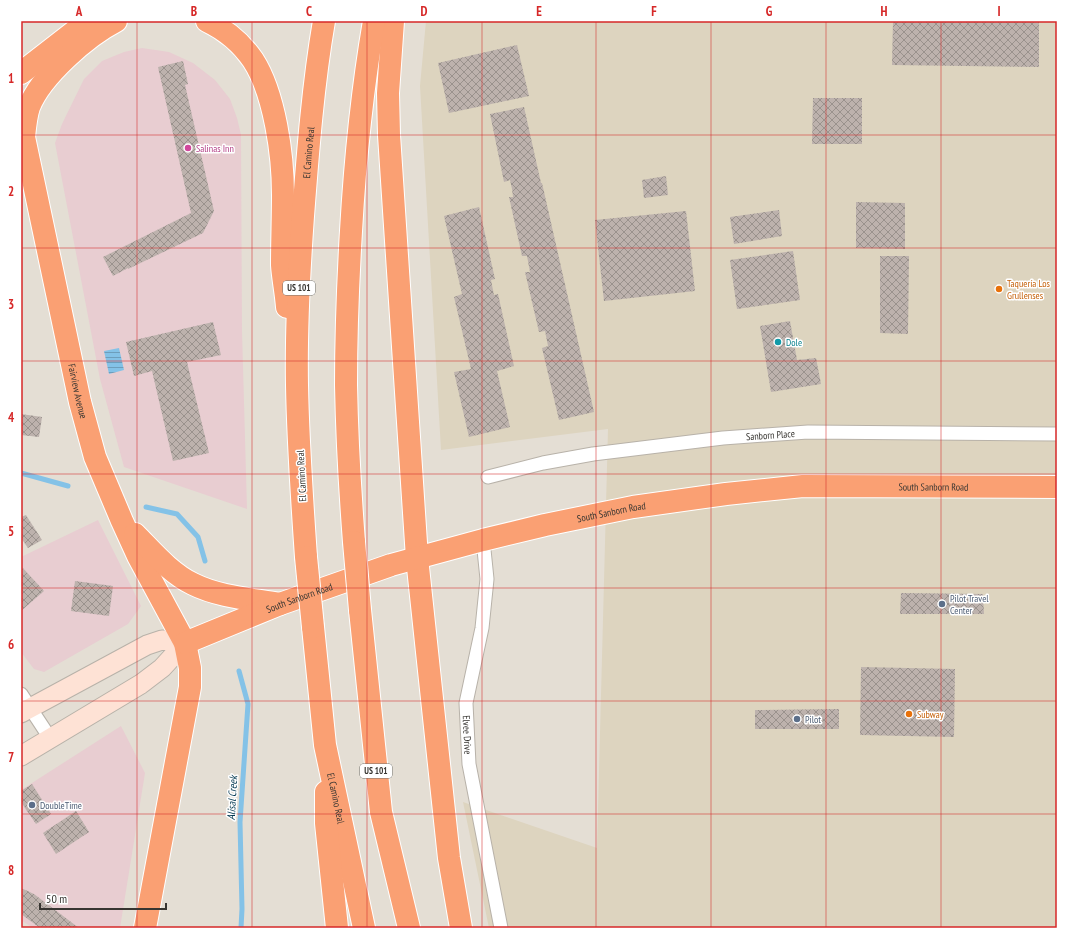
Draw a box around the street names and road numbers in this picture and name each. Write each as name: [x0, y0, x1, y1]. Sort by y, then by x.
street label: El Camino Real: [300, 126, 317, 179]
road number: US 101: [283, 281, 315, 295]
street label: Fairview Avenue: [65, 362, 90, 420]
street label: Sanborn Place: [745, 427, 795, 443]
street label: El Camino Real: [294, 449, 309, 502]
street label: South Sanborn Road: [898, 480, 968, 494]
street label: South Sanborn Road: [576, 499, 647, 525]
street label: South Sanborn Road: [264, 580, 334, 616]
street label: Elvee Drive: [460, 715, 475, 755]
road number: US 101: [360, 764, 392, 778]
street label: El Camino Real: [324, 772, 348, 826]

